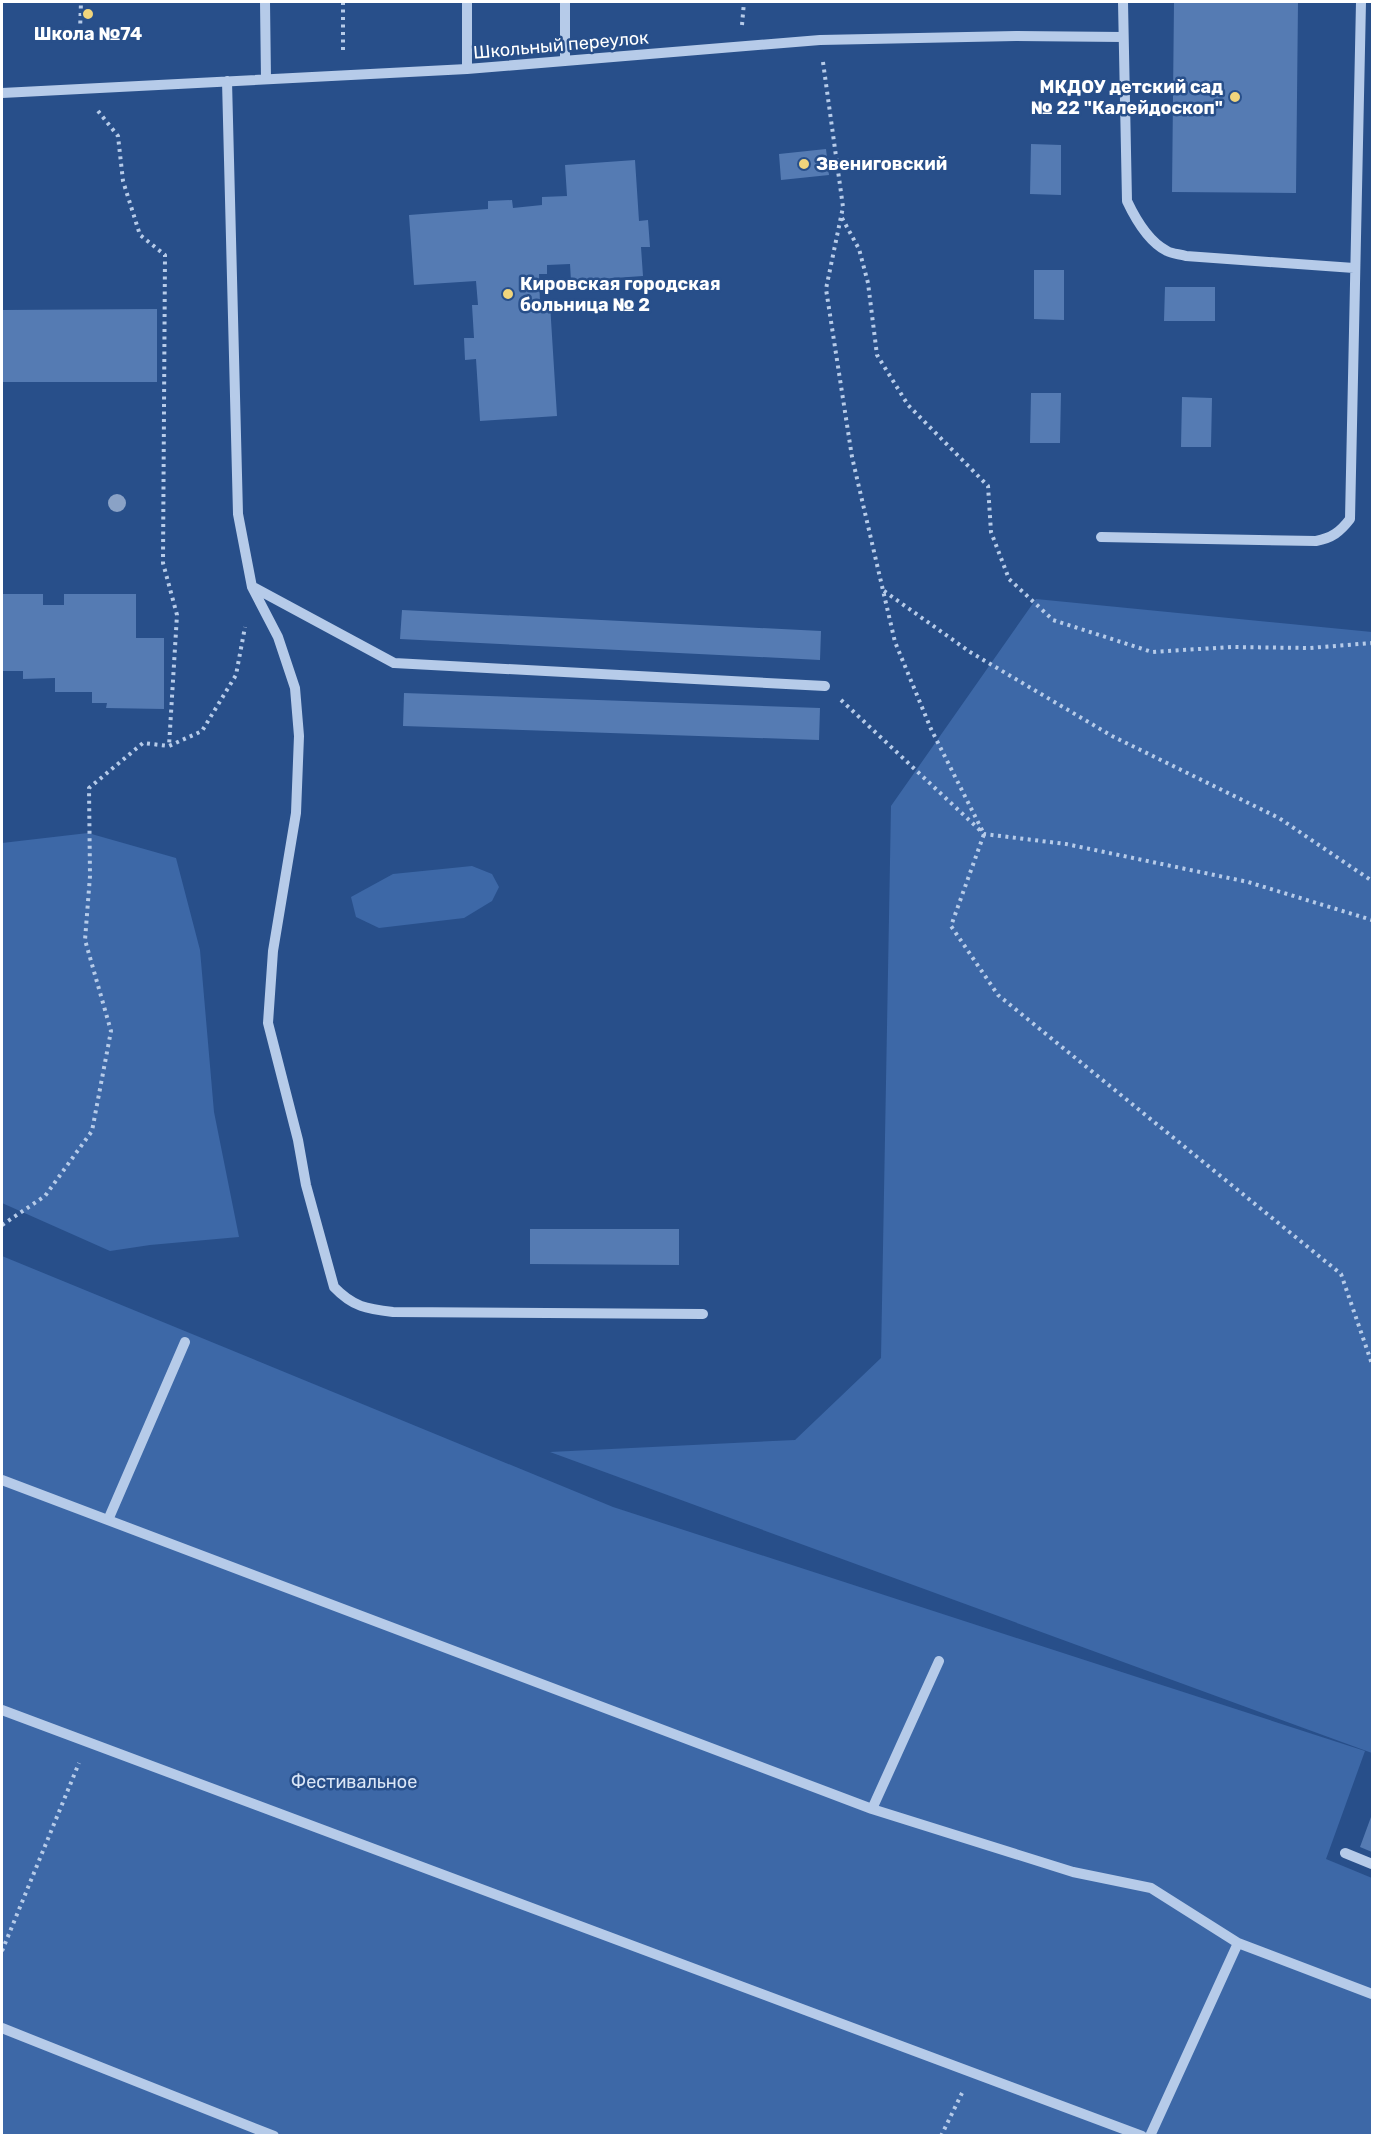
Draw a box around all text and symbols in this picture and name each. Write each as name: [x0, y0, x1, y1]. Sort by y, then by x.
marker: Школа №74: [81, 7, 95, 21]
place label: Школа №74: [34, 23, 142, 45]
street label: Школьный переулок: [472, 26, 650, 64]
place label: МКДОУ детский сад № 22 "Калейдоскоп": [1031, 76, 1223, 119]
marker: МКДОУ детский сад № 22 "Калейдоскоп": [1228, 90, 1242, 104]
place label: Звениговский: [816, 153, 947, 175]
marker: Звениговский: [797, 157, 811, 171]
place label: Кировская городская больница № 2: [520, 273, 721, 316]
marker: Кировская городская больница № 2: [501, 287, 515, 301]
park label: Фестивальное: [291, 1771, 417, 1793]

